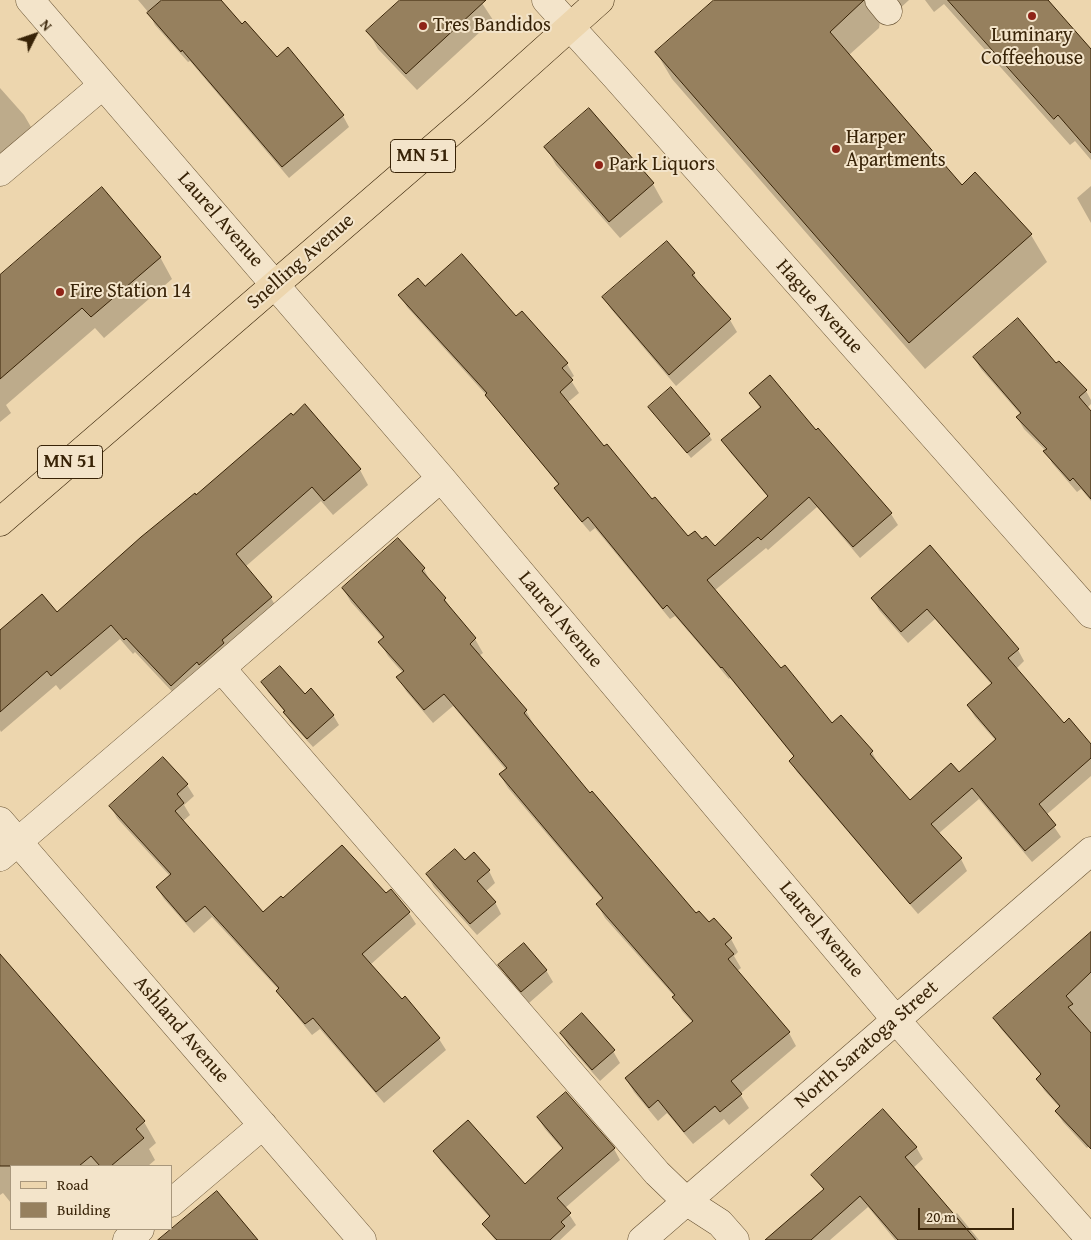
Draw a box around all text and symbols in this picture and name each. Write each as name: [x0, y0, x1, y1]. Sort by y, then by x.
north arrow: [10, 10, 60, 60]
marker: Luminary Coffeehouse: [1026, 10, 1038, 22]
place label: Tres Bandidos: [433, 14, 551, 38]
text: N: [36, 15, 57, 35]
marker: Tres Bandidos: [417, 20, 429, 32]
place label: Luminary Coffeehouse: [981, 24, 1083, 71]
place label: Harper Apartments: [846, 126, 946, 173]
road number: MN 51: [390, 140, 456, 172]
marker: Harper Apartments: [830, 143, 842, 155]
place label: Park Liquors: [609, 153, 715, 177]
marker: Park Liquors: [593, 159, 605, 171]
street label: Laurel Avenue: [172, 167, 268, 273]
street label: Snelling Avenue: [242, 209, 360, 315]
street label: Hague Avenue: [770, 255, 868, 359]
place label: Fire Station 14: [70, 280, 191, 304]
marker: Fire Station 14: [54, 286, 66, 298]
road number: MN 51: [38, 446, 102, 478]
street label: Laurel Avenue: [513, 567, 607, 673]
street label: Laurel Avenue: [774, 877, 868, 983]
street label: Ashland Avenue: [128, 972, 234, 1088]
street label: North Saratoga Street: [790, 976, 944, 1114]
legend: [10, 1165, 172, 1230]
text: Road: [57, 1174, 88, 1195]
scale bar: [921, 1198, 1017, 1230]
text: Building: [57, 1199, 110, 1220]
text: 20 m: [926, 1206, 956, 1227]

